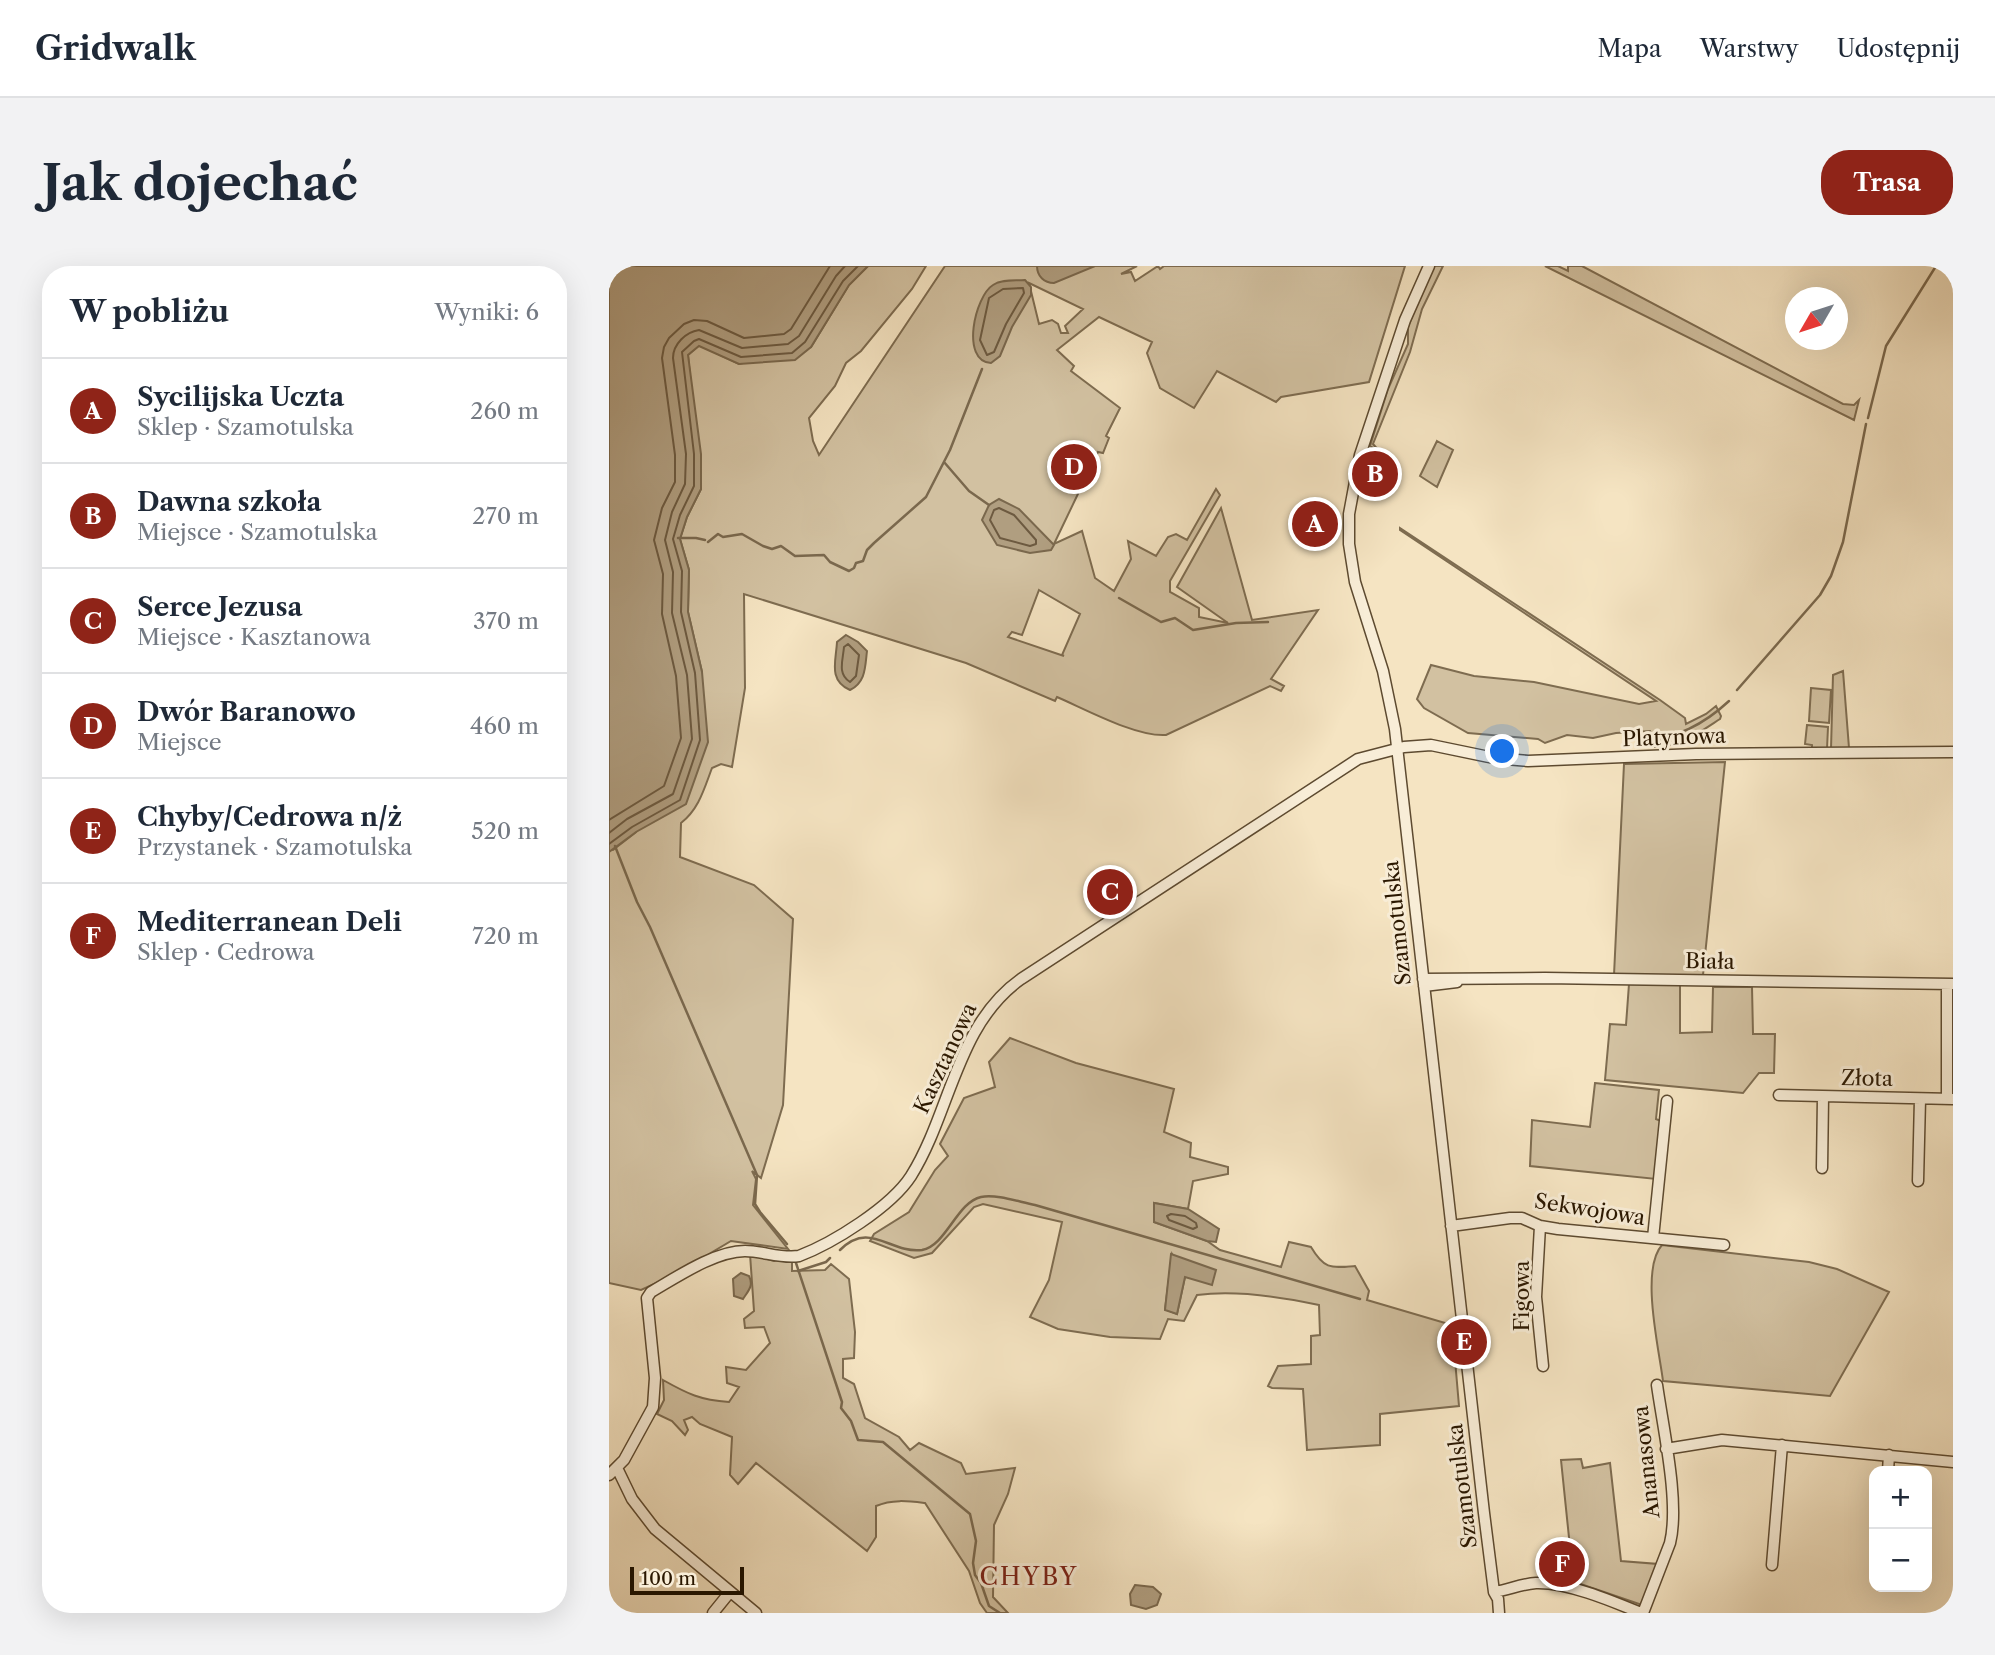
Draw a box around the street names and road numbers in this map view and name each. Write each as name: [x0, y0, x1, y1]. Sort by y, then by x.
street label: Platynowa: [1622, 723, 1727, 751]
street label: Szamotulska: [1378, 858, 1416, 987]
street label: Biała: [1685, 948, 1736, 974]
street label: Kasztanowa: [908, 998, 982, 1117]
street label: Złota: [1841, 1065, 1894, 1091]
street label: Sekwojowa: [1533, 1188, 1648, 1230]
street label: Figowa: [1509, 1260, 1534, 1332]
street label: Ananasowa: [1628, 1403, 1664, 1521]
street label: Szamotulska: [1442, 1421, 1482, 1550]

